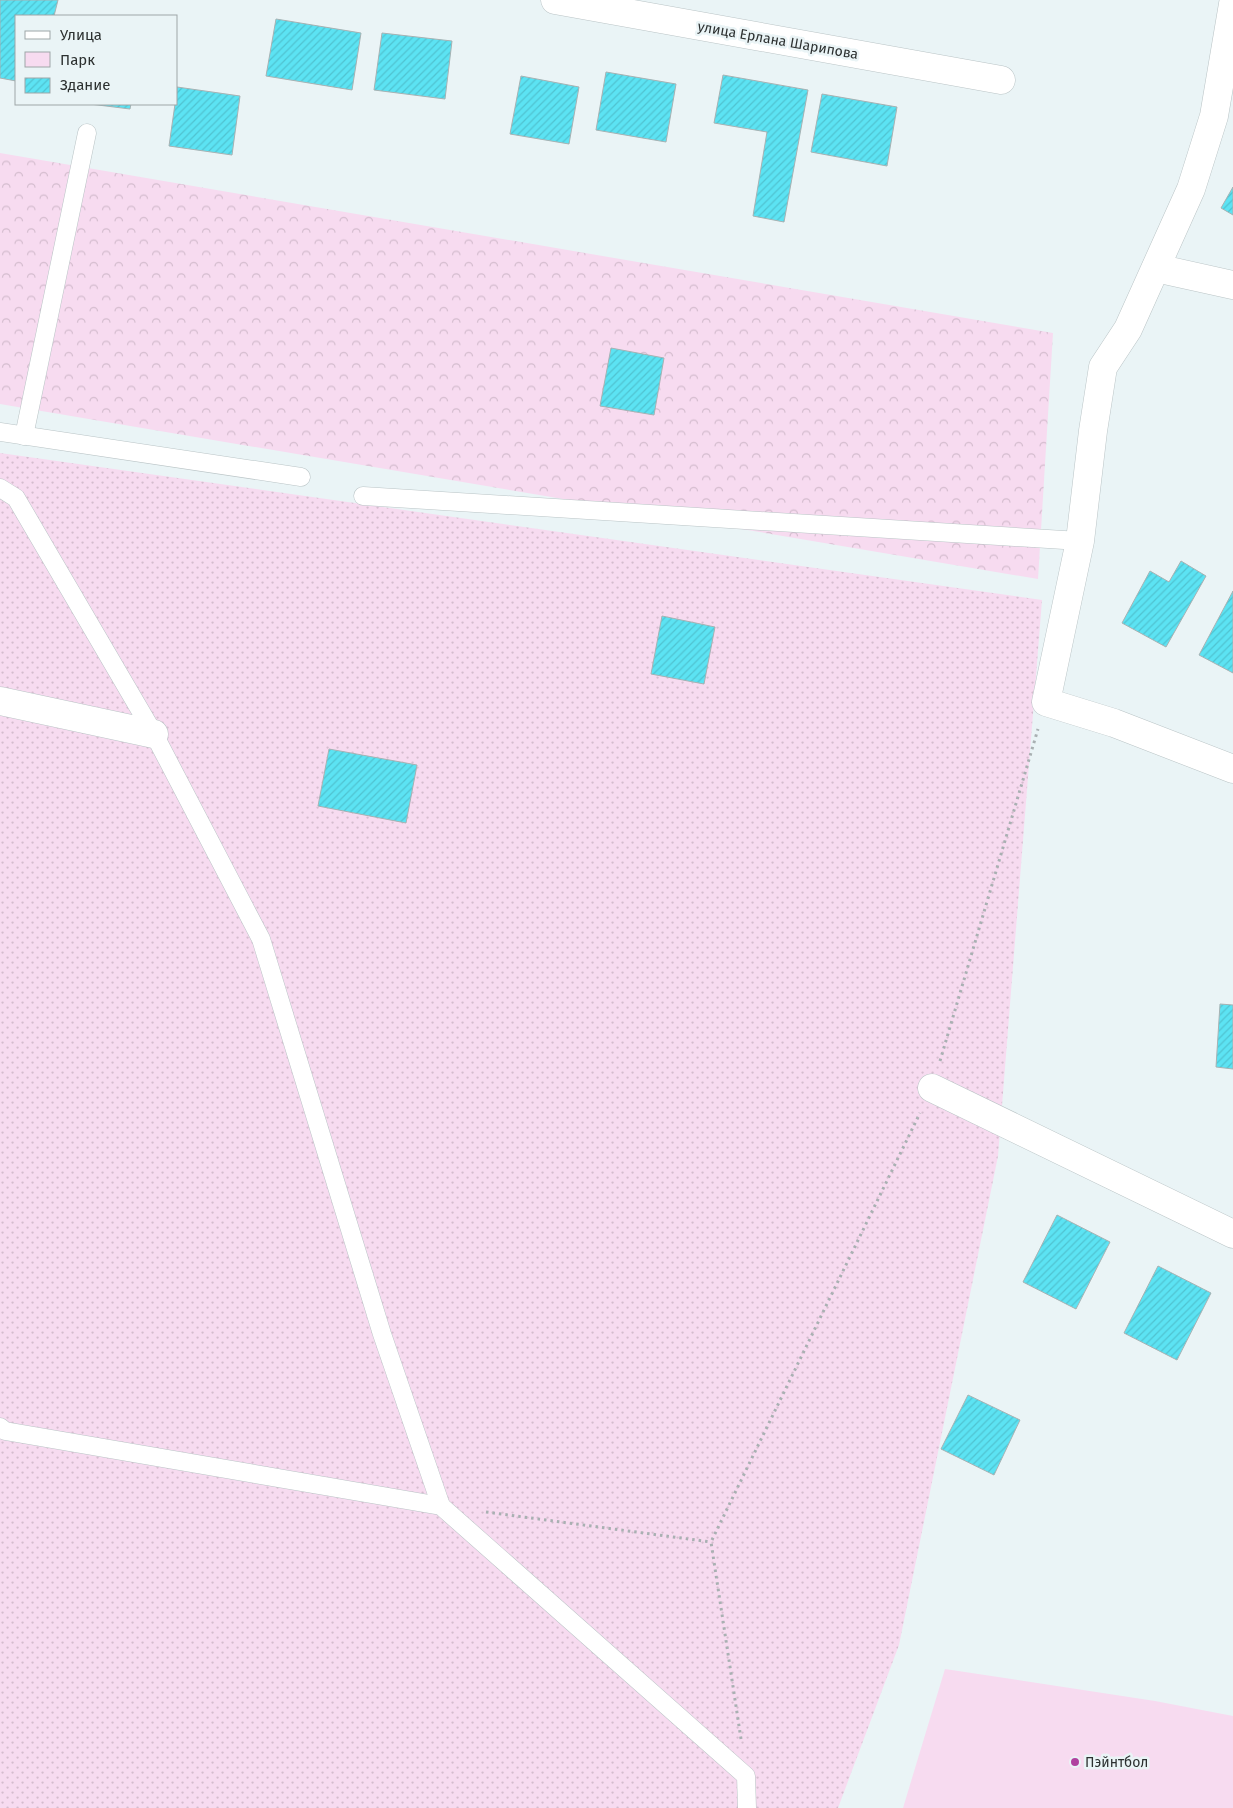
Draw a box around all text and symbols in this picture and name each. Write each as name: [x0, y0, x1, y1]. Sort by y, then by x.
legend: [15, 15, 178, 105]
street label: улица Ерлана Шарипова: [696, 18, 860, 63]
text: Улица: [60, 26, 102, 44]
text: Парк: [60, 51, 95, 69]
text: Здание: [60, 76, 110, 94]
place label: Пэйнтбол: [1085, 1754, 1148, 1771]
marker: Пэйнтбол: [1069, 1756, 1081, 1768]

